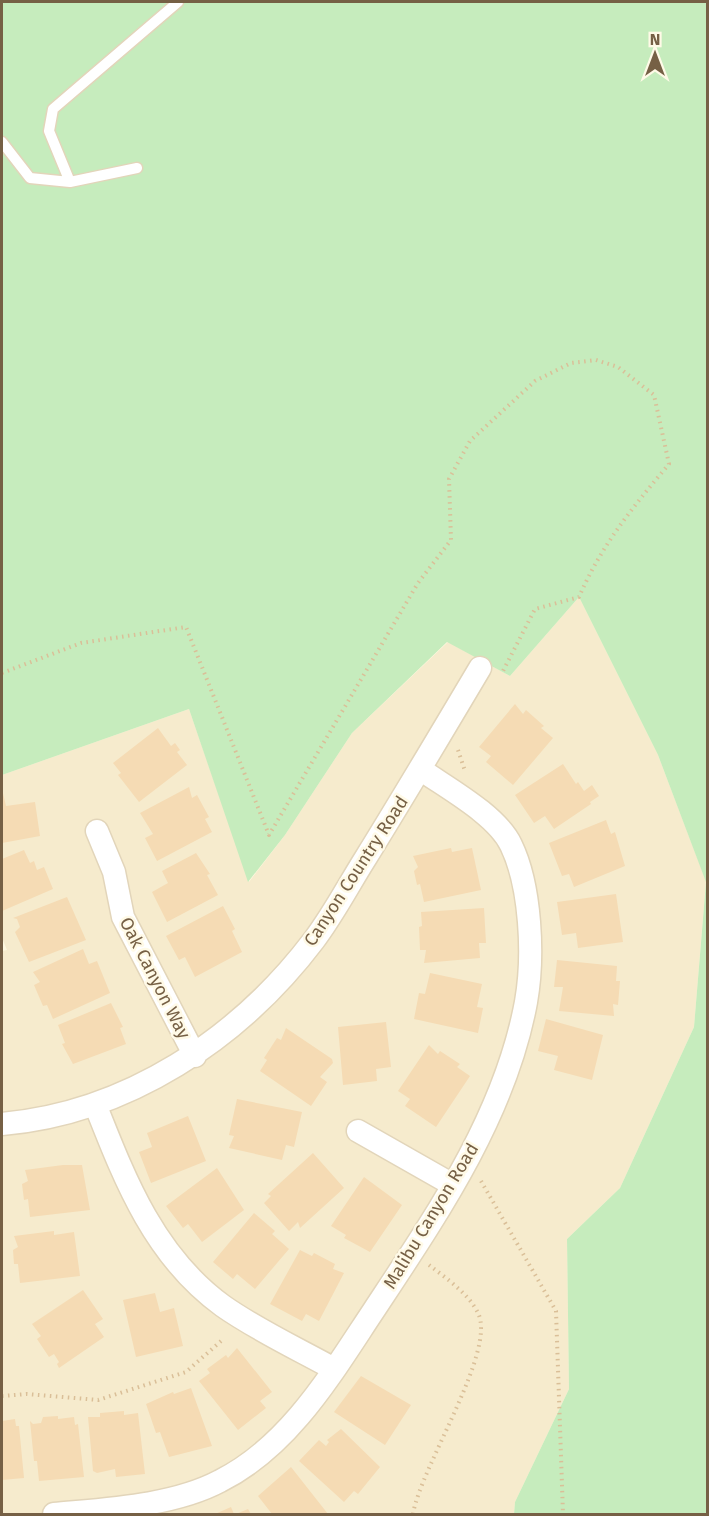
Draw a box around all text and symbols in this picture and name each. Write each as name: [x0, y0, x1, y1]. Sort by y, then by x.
north arrow: [625, 24, 685, 84]
text: N: [650, 30, 660, 49]
street label: Canyon Country Road: [299, 792, 413, 950]
street label: Oak Canyon Way: [115, 914, 195, 1043]
street label: Malibu Canyon Road: [379, 1139, 483, 1293]

